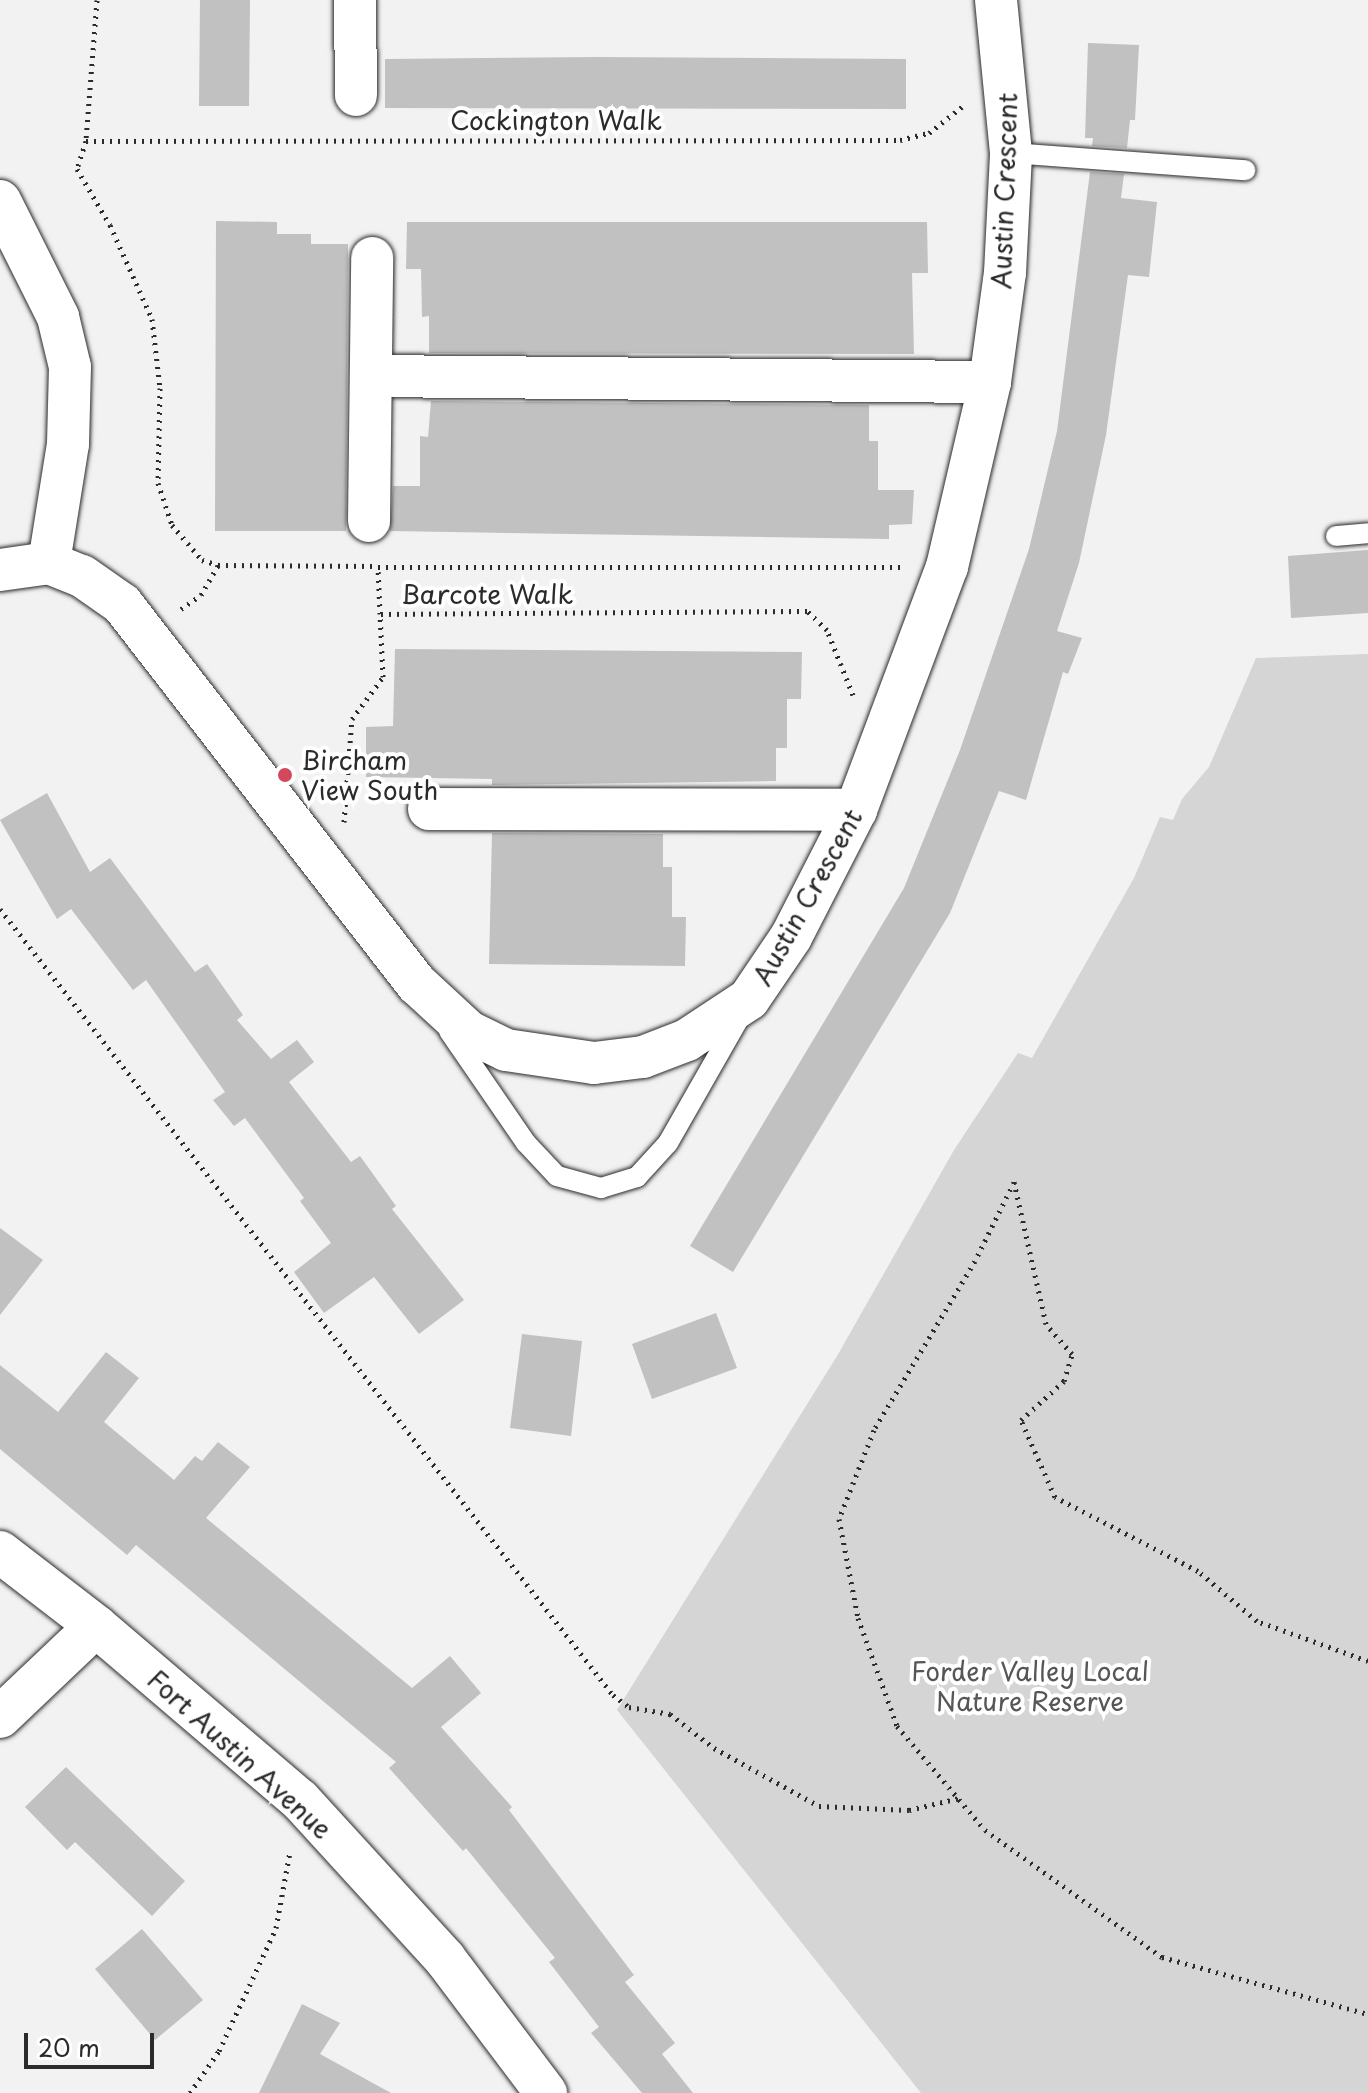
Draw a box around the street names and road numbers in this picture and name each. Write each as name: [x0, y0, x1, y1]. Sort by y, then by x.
street label: Austin Crescent: [985, 91, 1023, 291]
street label: Cockington Walk: [449, 104, 663, 136]
street label: Barcote Walk: [400, 578, 574, 610]
street label: Austin Crescent: [745, 803, 869, 991]
street label: Fort Austin Avenue: [141, 1663, 339, 1845]

